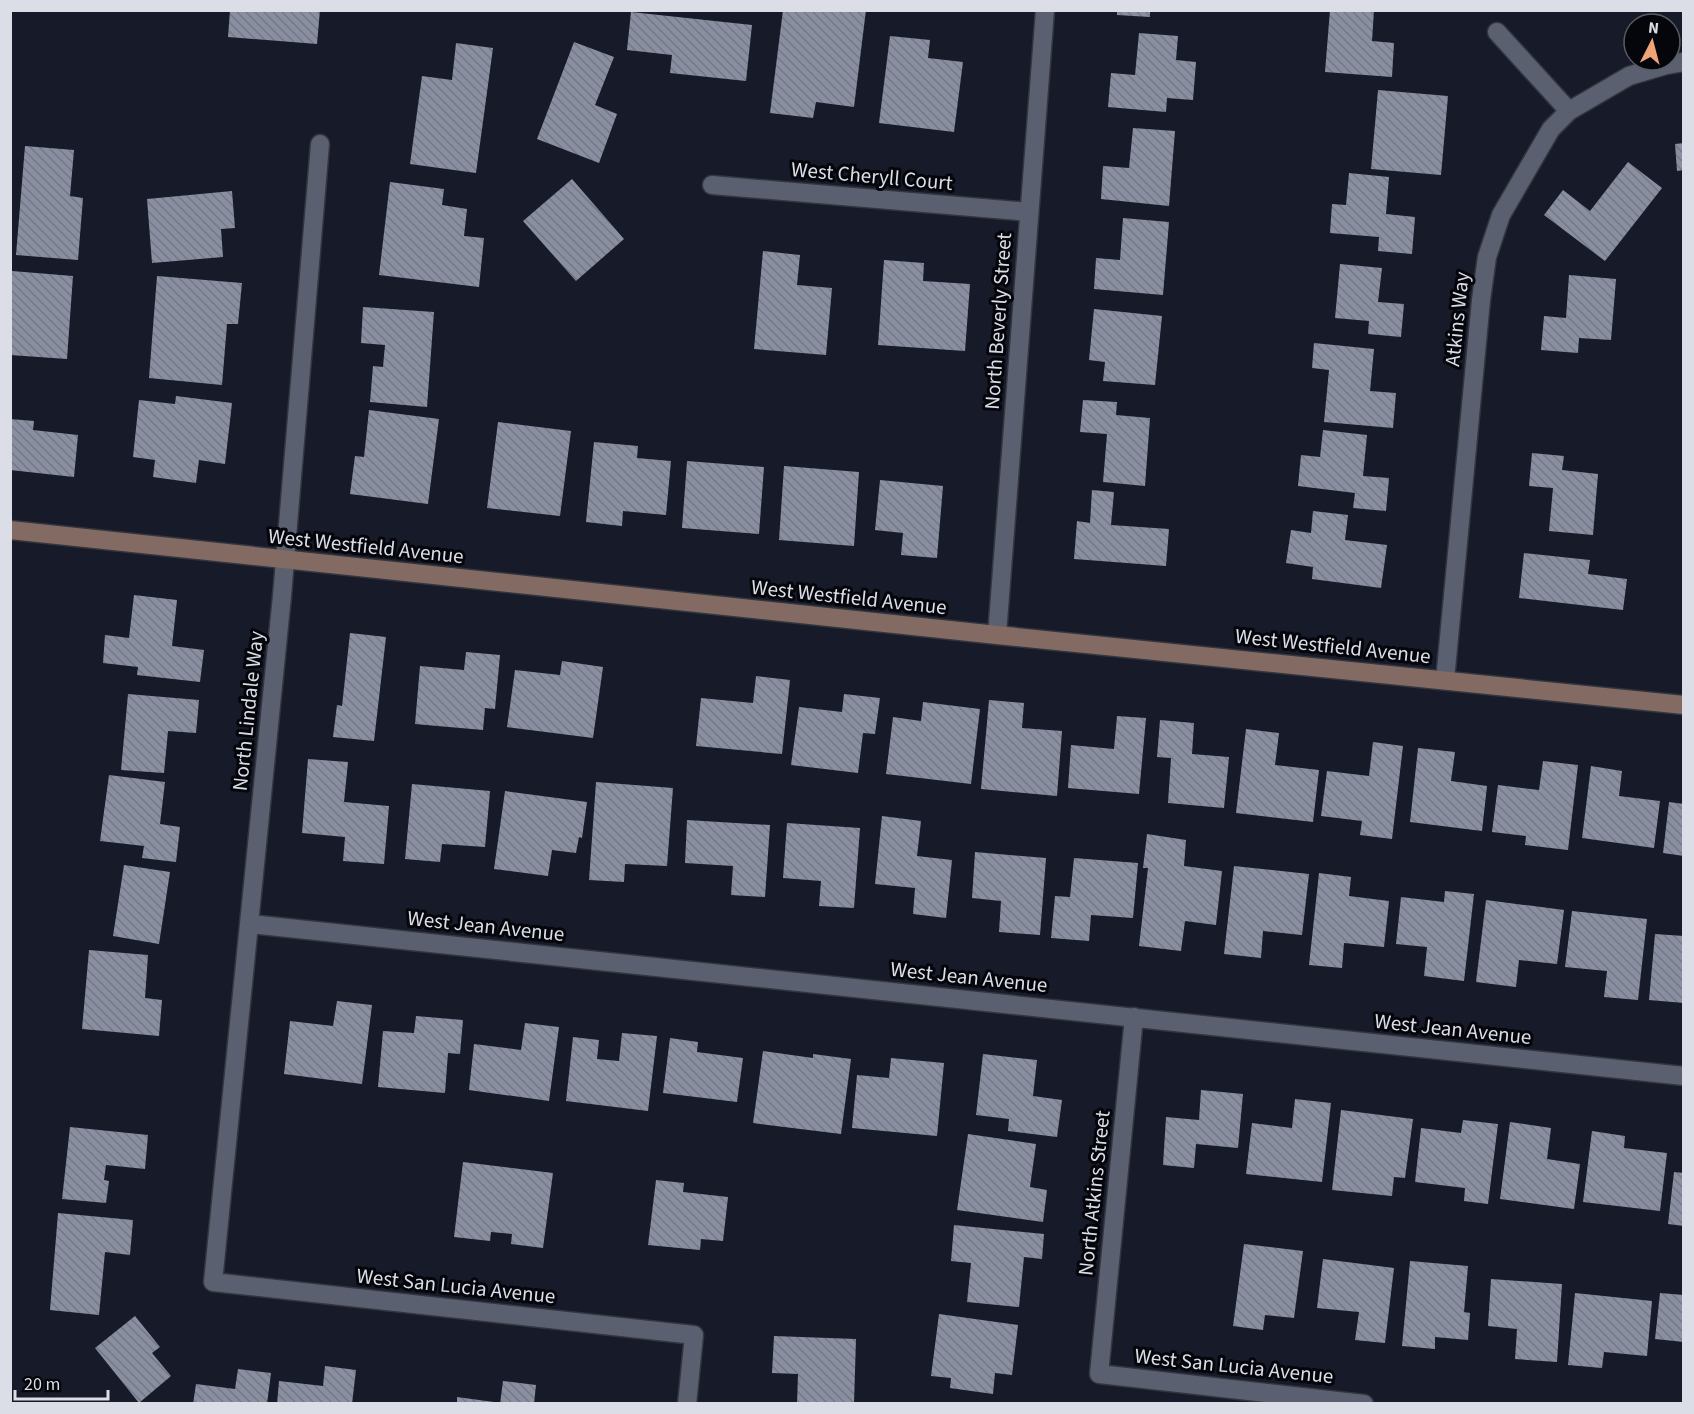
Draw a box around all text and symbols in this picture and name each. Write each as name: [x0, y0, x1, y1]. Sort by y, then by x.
north arrow: [1622, 12, 1682, 72]
text: N: [1647, 17, 1660, 40]
street label: West Cheryll Court: [790, 154, 954, 198]
street label: North Beverly Street: [977, 232, 1019, 410]
street label: Atkins Way: [1437, 270, 1477, 368]
street label: West Westfield Avenue: [267, 521, 465, 571]
street label: West Westfield Avenue: [750, 572, 948, 622]
street label: West Westfield Avenue: [1234, 621, 1432, 671]
street label: North Lindale Way: [225, 629, 271, 792]
street label: West Jean Avenue: [406, 903, 566, 949]
street label: West Jean Avenue: [889, 954, 1049, 1000]
street label: West Jean Avenue: [1373, 1006, 1533, 1052]
street label: North Atkins Street: [1070, 1109, 1118, 1277]
street label: West San Lucia Avenue: [355, 1261, 557, 1311]
street label: West San Lucia Avenue: [1133, 1341, 1335, 1391]
scale bar: [15, 1363, 108, 1401]
text: 20 m: [24, 1372, 60, 1397]

